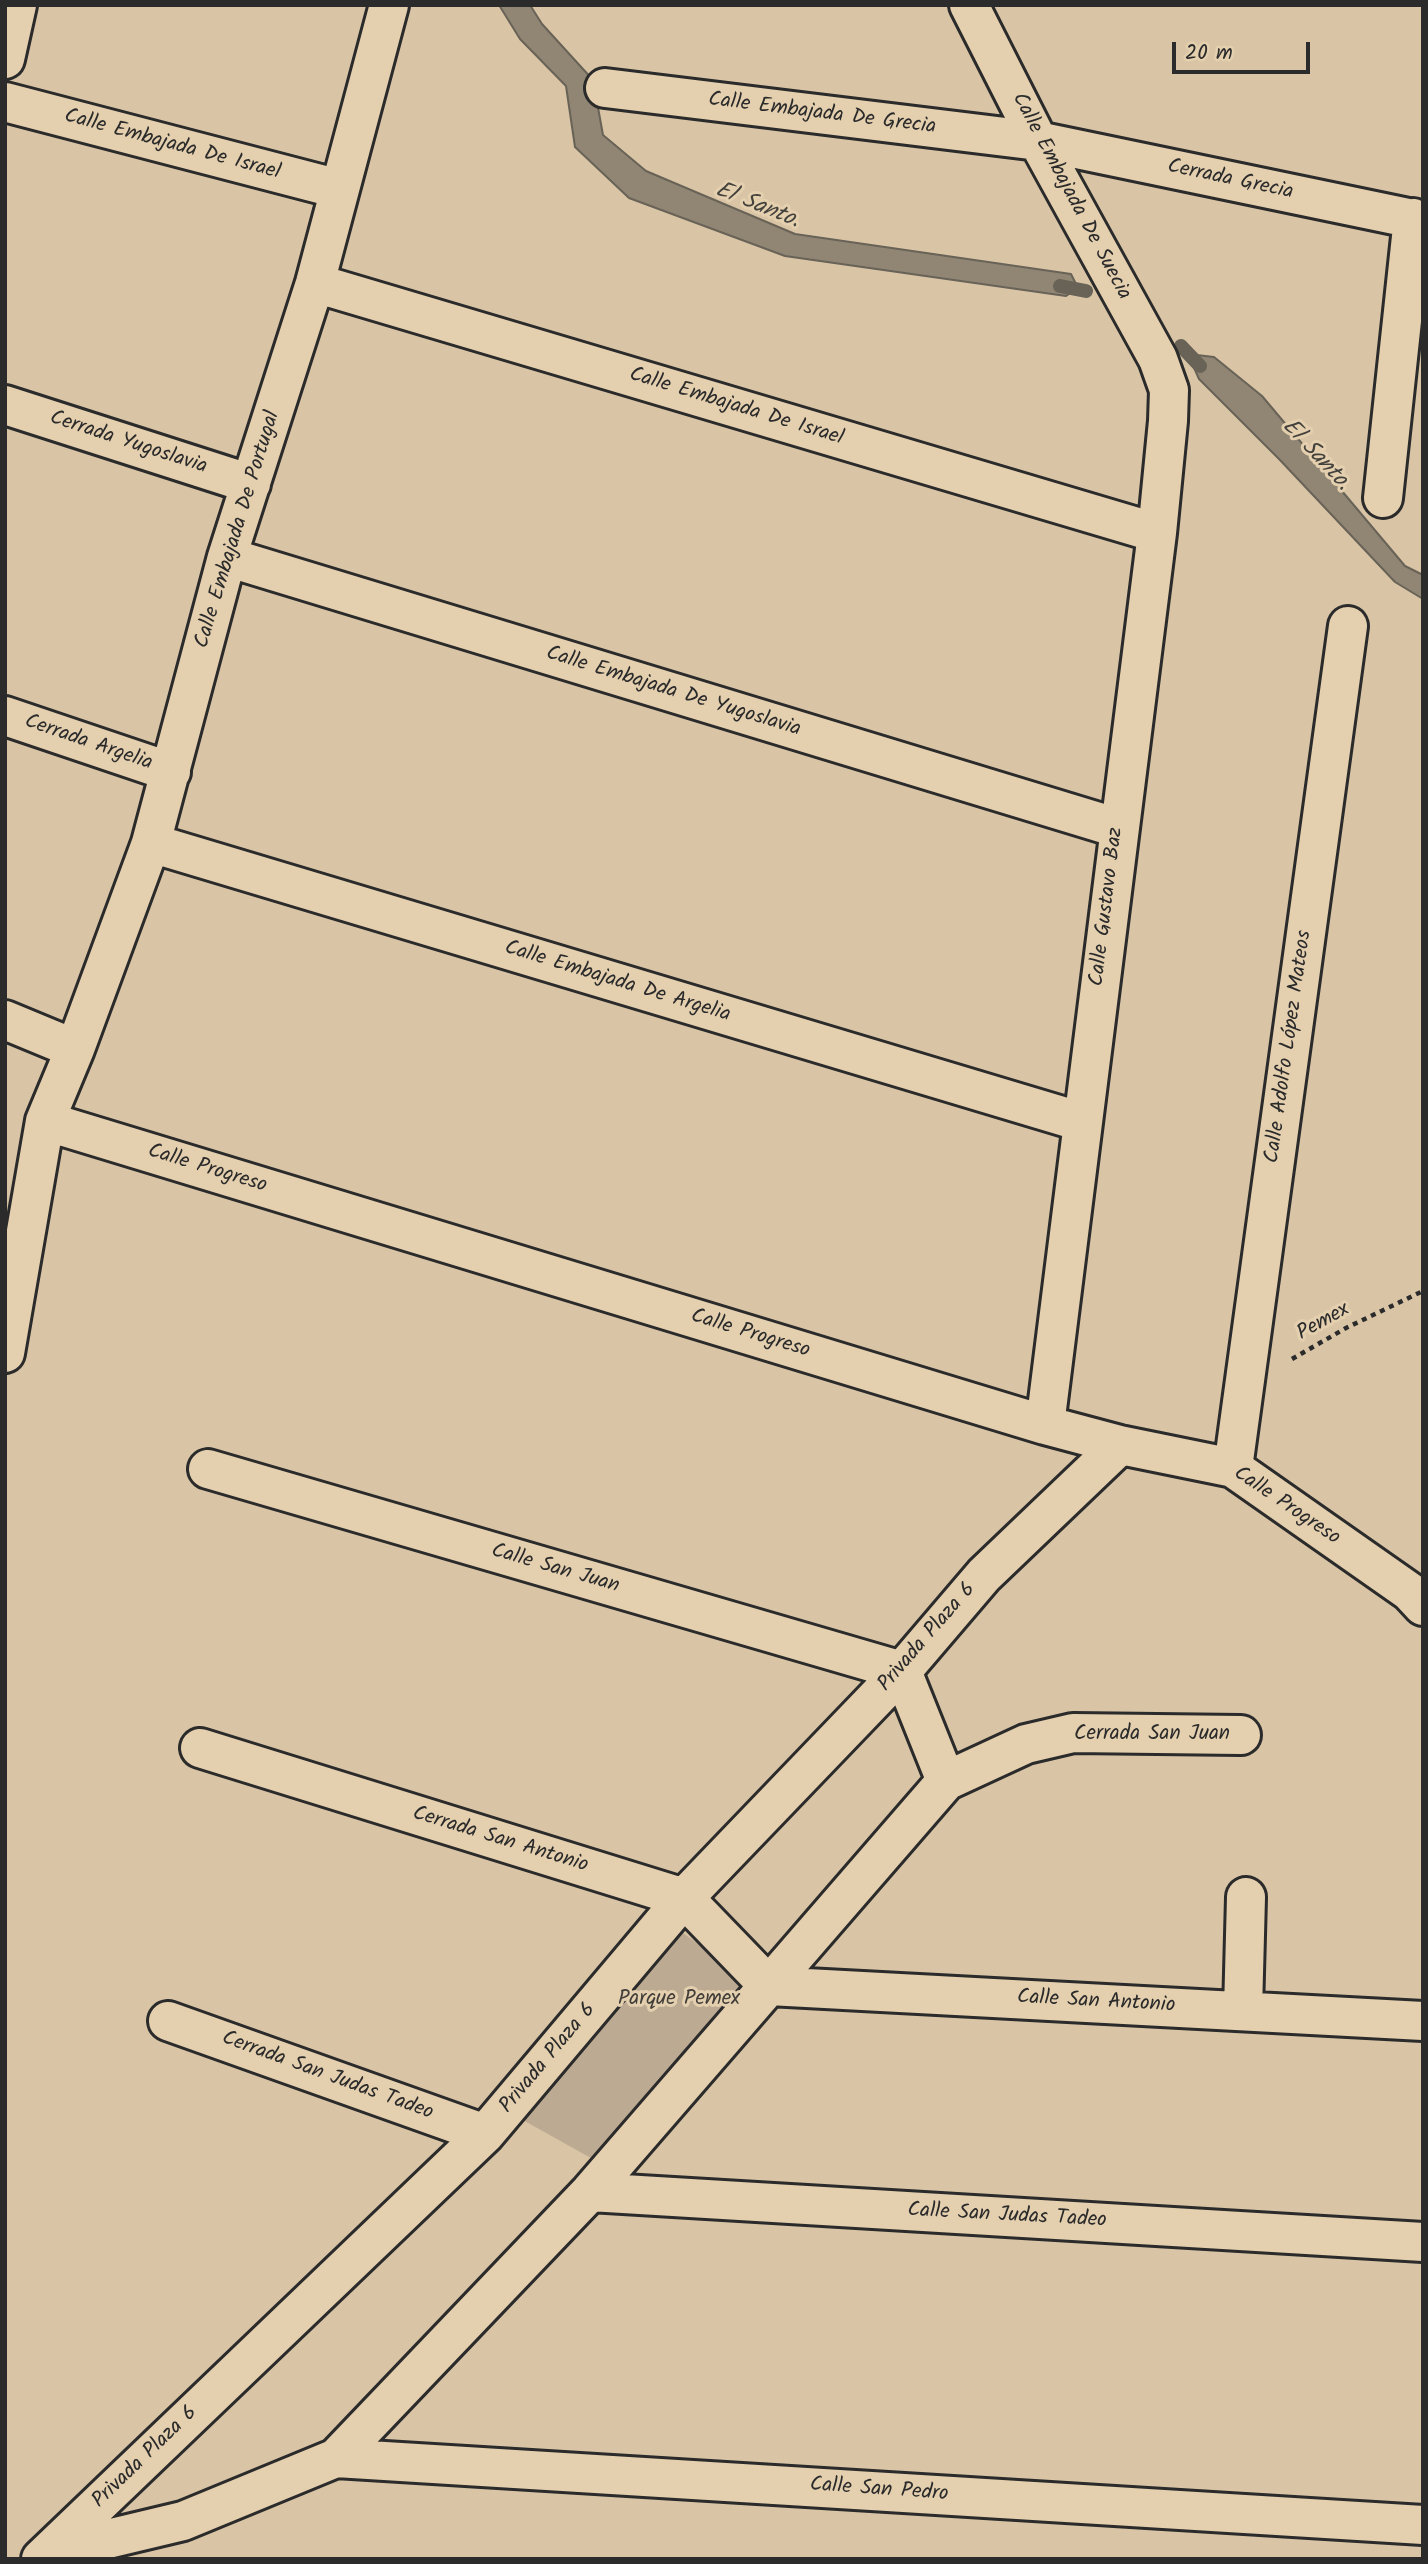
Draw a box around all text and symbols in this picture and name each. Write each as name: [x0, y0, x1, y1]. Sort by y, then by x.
scale bar: [1176, 28, 1314, 72]
text: 20 m: [1185, 37, 1233, 70]
street label: Calle Embajada De Grecia: [707, 89, 937, 141]
street label: Calle Embajada De Suecia: [1005, 89, 1135, 305]
street label: Calle Embajada De Israel: [61, 105, 283, 187]
street label: Cerrada Grecia: [1165, 155, 1295, 207]
water label: El Santo.: [711, 178, 803, 236]
street label: Calle Embajada De Israel: [626, 363, 846, 453]
street label: Cerrada Yugoslavia: [46, 407, 210, 481]
street label: Calle Embajada De Portugal: [191, 408, 287, 652]
water label: El Santo.: [1275, 414, 1355, 498]
street label: Calle Embajada De Yugoslavia: [543, 642, 803, 744]
street label: Cerrada Argelia: [21, 710, 155, 778]
street label: Calle Gustavo Baz: [1086, 826, 1130, 988]
street label: Calle Adolfo López Mateos: [1261, 929, 1319, 1165]
street label: Calle Embajada De Argelia: [501, 937, 733, 1029]
street label: Calle Progreso: [144, 1140, 270, 1200]
street label: Pemex: [1293, 1298, 1355, 1348]
street label: Calle Progreso: [687, 1305, 813, 1365]
street label: Calle Progreso: [1228, 1462, 1344, 1552]
street label: Calle San Juan: [488, 1540, 622, 1600]
street label: Privada Plaza 6: [874, 1578, 982, 1698]
street label: Cerrada San Juan: [1074, 1722, 1230, 1748]
street label: Cerrada San Antonio: [409, 1802, 591, 1880]
street label: Calle San Antonio: [1016, 1986, 1176, 2020]
park label: Parque Pemex: [618, 1987, 740, 2013]
street label: Privada Plaza 6: [496, 1999, 602, 2119]
street label: Cerrada San Judas Tadeo: [218, 2027, 436, 2127]
street label: Calle San Judas Tadeo: [907, 2199, 1107, 2235]
street label: Privada Plaza 6: [88, 2402, 204, 2514]
street label: Calle San Pedro: [809, 2474, 949, 2508]

